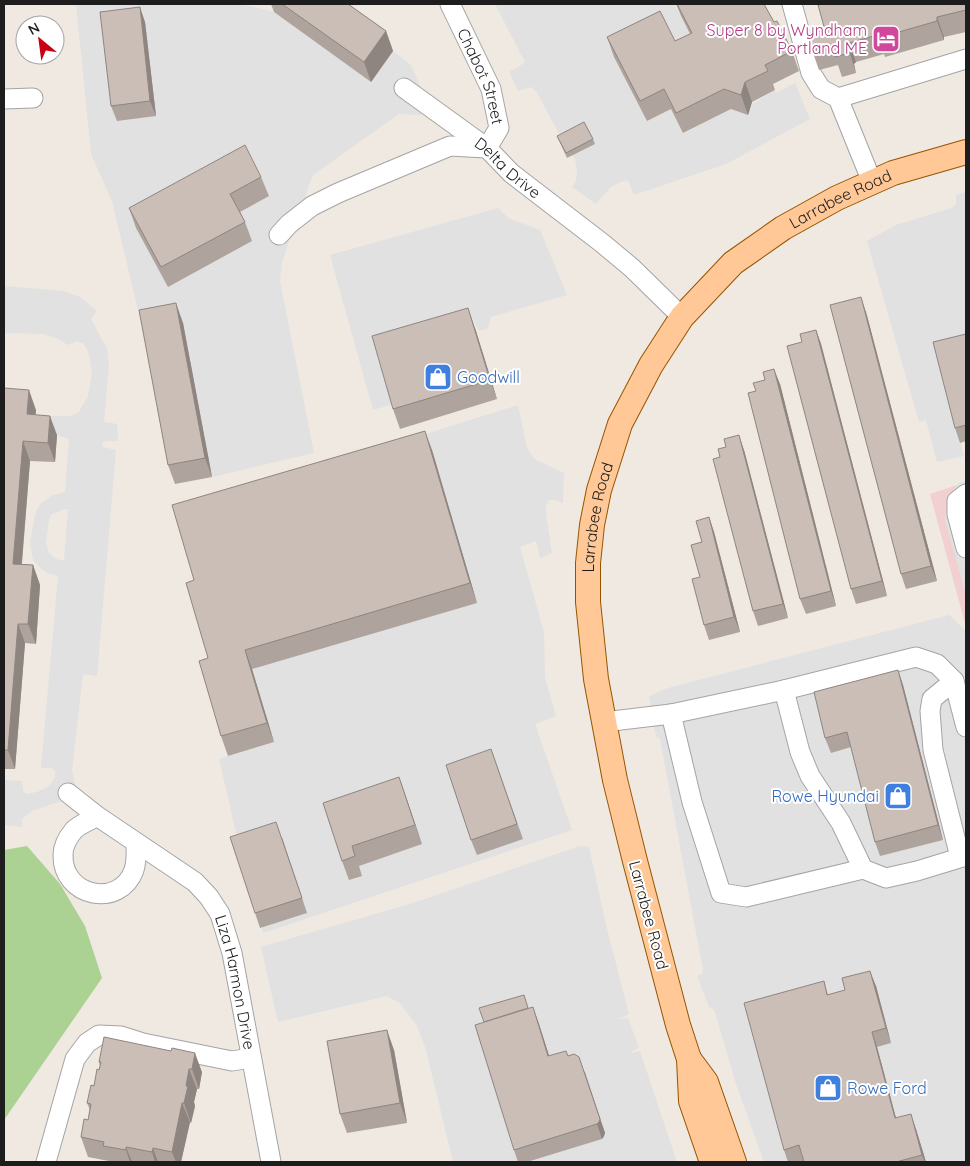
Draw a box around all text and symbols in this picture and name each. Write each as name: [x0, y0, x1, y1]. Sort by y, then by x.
north arrow: [15, 15, 65, 65]
text: N: [25, 18, 43, 39]
place label: Super 8 by Wyndham Portland ME: [707, 20, 867, 58]
hotel icon: Super 8 by Wyndham Portland ME: [871, 24, 901, 54]
street label: Chabot Street: [453, 25, 508, 126]
street label: Delta Drive: [471, 133, 545, 202]
street label: Larrabee Road: [785, 165, 894, 233]
shop icon: Goodwill: [423, 362, 453, 392]
place label: Goodwill: [457, 367, 520, 387]
street label: Larrabee Road: [578, 460, 617, 572]
shop icon: Rowe Hyundai: [883, 781, 913, 811]
place label: Rowe Hyundai: [771, 786, 879, 806]
street label: Larrabee Road: [625, 858, 673, 972]
street label: Liza Harmon Drive: [211, 912, 260, 1051]
shop icon: Rowe Ford: [813, 1073, 843, 1103]
place label: Rowe Ford: [847, 1078, 927, 1098]

